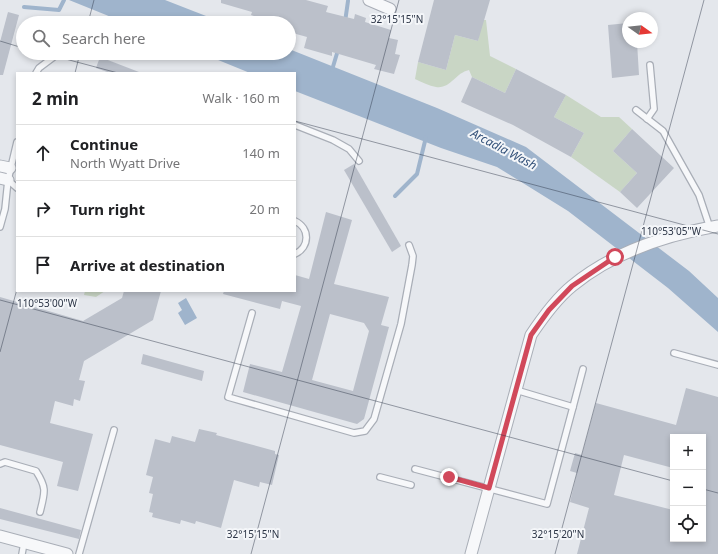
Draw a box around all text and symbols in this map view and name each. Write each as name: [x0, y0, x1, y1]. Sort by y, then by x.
text: 32°15'15"N: [371, 12, 423, 26]
north arrow: [622, 12, 658, 48]
search box: [16, 16, 296, 60]
icon: search: [30, 27, 52, 49]
text: Search here: [62, 28, 145, 48]
text: 2 min: [32, 87, 79, 110]
text: Walk · 160 m: [202, 89, 280, 107]
water label: Arcadia Wash: [467, 124, 540, 174]
text: Continue: [70, 134, 138, 154]
icon: ahead: [32, 142, 54, 164]
text: 140 m: [242, 144, 280, 162]
text: North Wyatt Drive: [70, 154, 180, 172]
icon: right: [32, 198, 54, 220]
text: Turn right: [70, 199, 145, 219]
text: 20 m: [250, 200, 280, 218]
text: 110°53'05"W: [641, 224, 702, 238]
route start: [606, 248, 624, 266]
icon: arrive: [32, 254, 54, 276]
text: Arrive at destination: [70, 255, 225, 275]
text: 110°53'00"W: [17, 296, 78, 310]
map controls: [670, 434, 706, 542]
button: +: [670, 434, 706, 470]
route end: [440, 468, 458, 486]
button: −: [670, 470, 706, 506]
button: locate: [670, 506, 706, 542]
text: 32°15'15"N: [227, 527, 279, 541]
text: 32°15'20"N: [532, 527, 584, 541]

